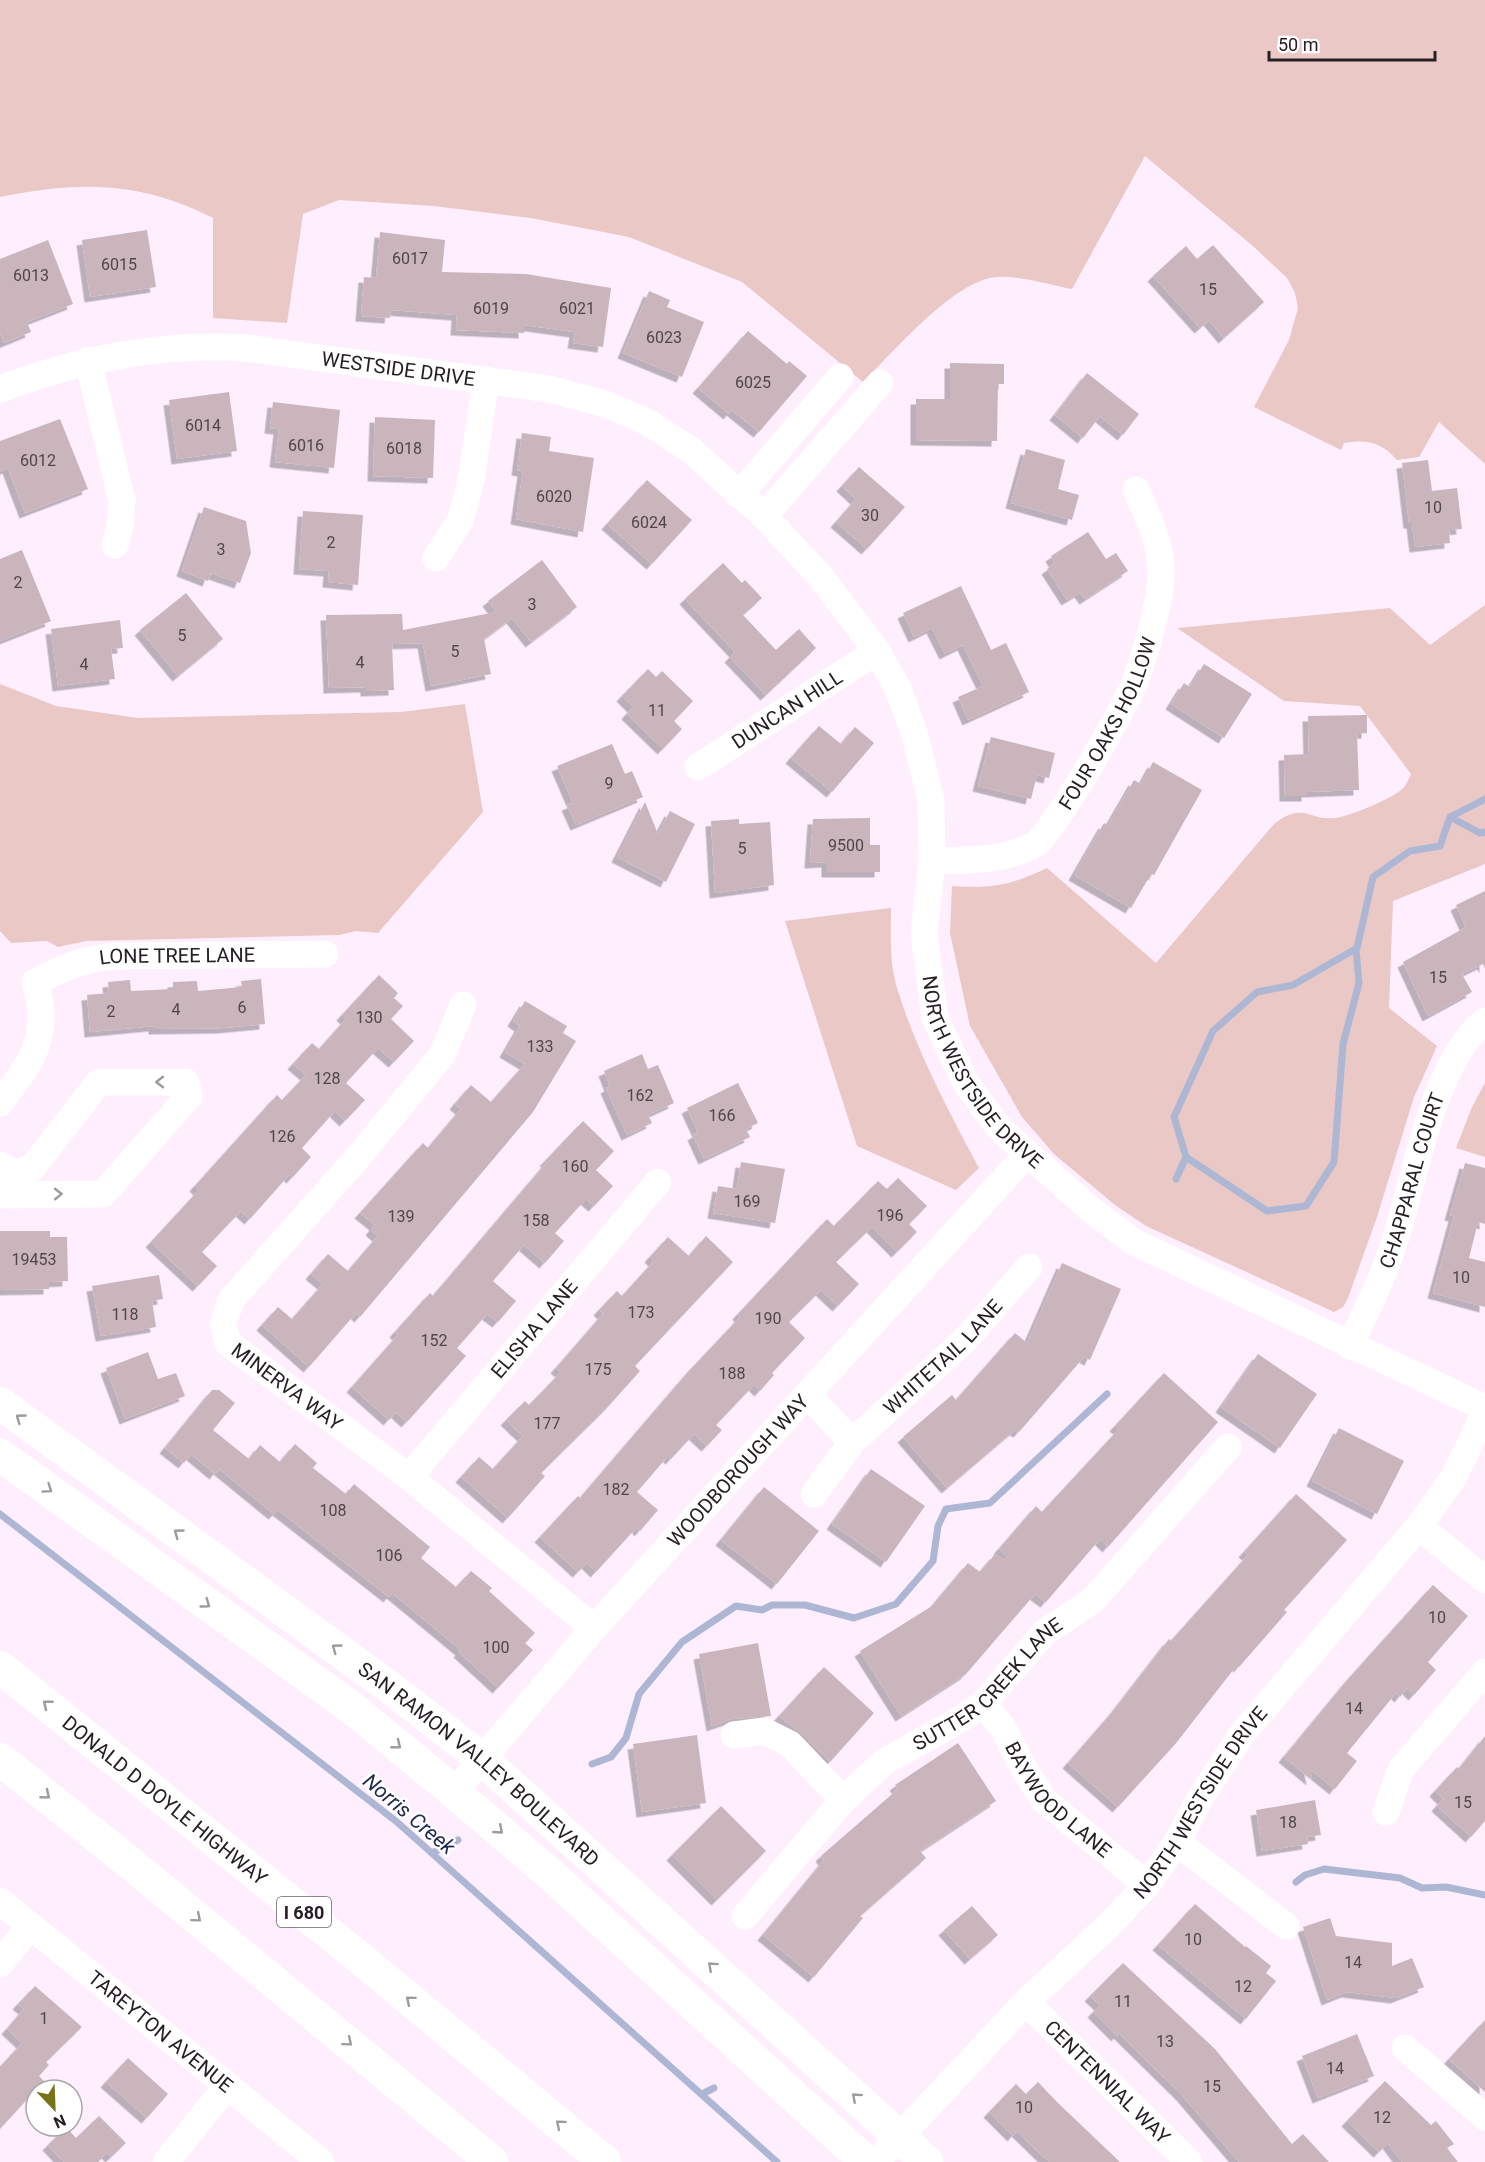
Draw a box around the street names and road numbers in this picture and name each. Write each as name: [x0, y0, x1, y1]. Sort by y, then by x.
street label: WESTSIDE DRIVE: [320, 346, 477, 391]
street label: FOUR OAKS HOLLOW: [1054, 634, 1161, 814]
street label: DUNCAN HILL: [727, 665, 847, 754]
street label: LONE TREE LANE: [98, 943, 255, 970]
street label: NORTH WESTSIDE DRIVE: [918, 974, 1048, 1173]
street label: CHAPPARAL COURT: [1374, 1089, 1449, 1272]
street label: ELISHA LANE: [486, 1275, 583, 1383]
street label: WHITETAIL LANE: [879, 1294, 1007, 1420]
street label: MINERVA WAY: [227, 1338, 347, 1436]
street label: WOODBOROUGH WAY: [662, 1389, 814, 1552]
street label: SUTTER CREEK LANE: [909, 1612, 1067, 1756]
street label: SAN RAMON VALLEY BOULEVARD: [354, 1657, 604, 1871]
street label: NORTH WESTSIDE DRIVE: [1128, 1702, 1272, 1904]
street label: DONALD D DOYLE HIGHWAY: [58, 1710, 272, 1890]
street label: BAYWOOD LANE: [1000, 1738, 1116, 1863]
road number: I 680: [277, 1897, 331, 1927]
street label: TAREYTON AVENUE: [83, 1966, 238, 2098]
street label: CENTENNIAL WAY: [1040, 2015, 1175, 2149]

